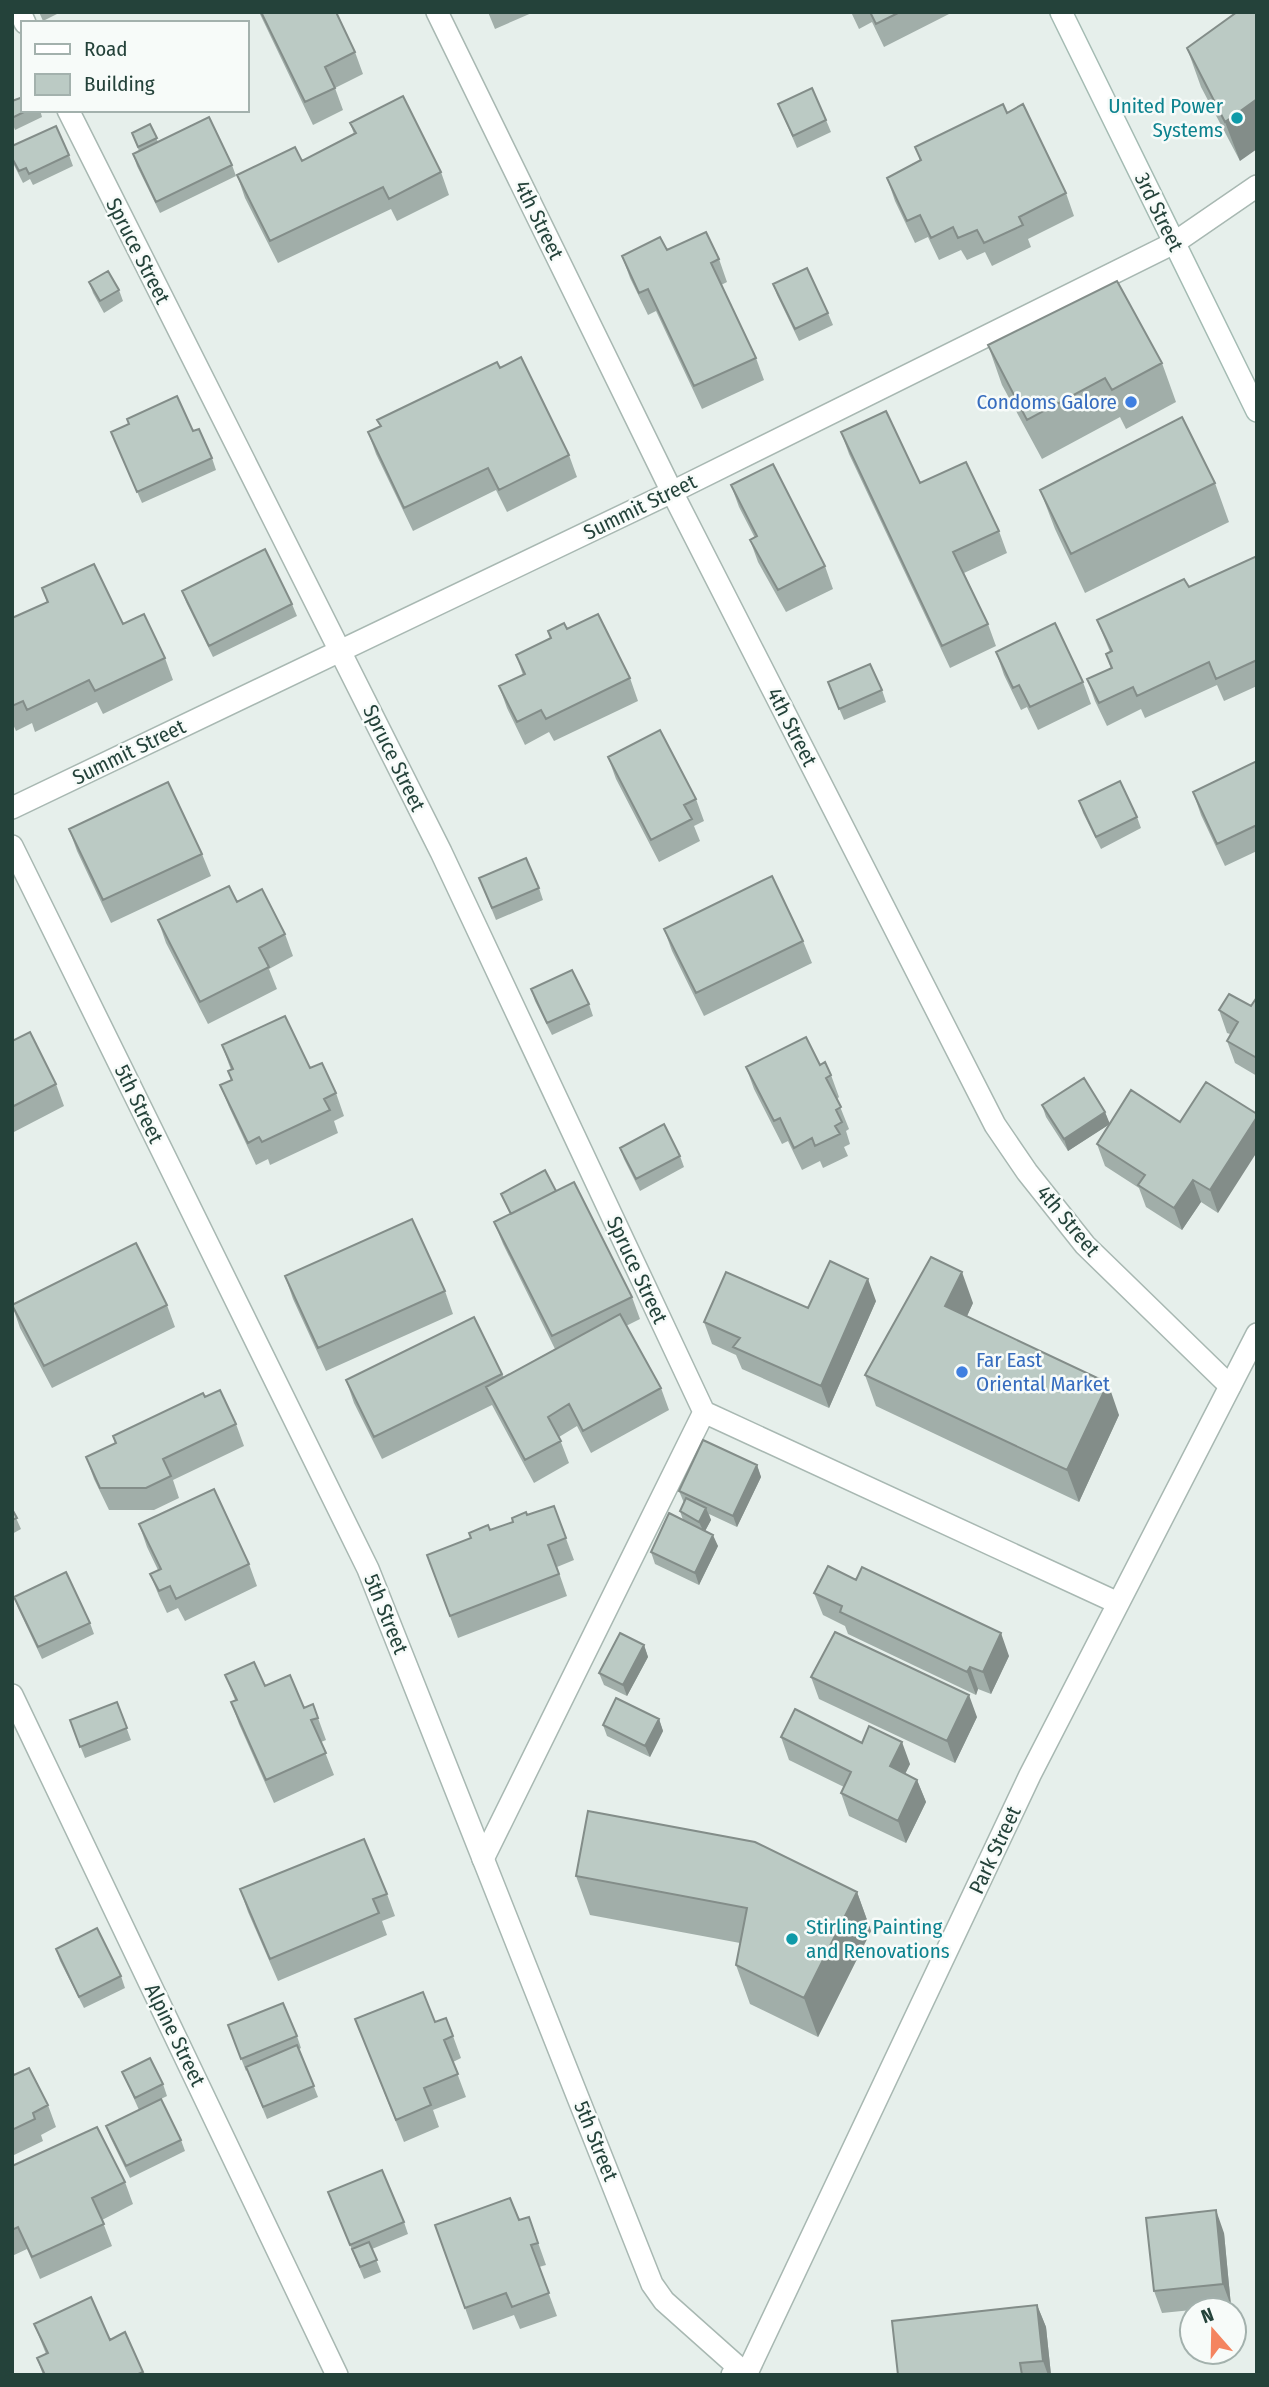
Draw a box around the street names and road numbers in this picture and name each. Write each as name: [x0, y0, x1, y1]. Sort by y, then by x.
street label: 3rd Street: [1129, 169, 1189, 256]
street label: 4th Street: [509, 176, 569, 264]
street label: Spruce Street: [100, 194, 176, 308]
street label: Summit Street: [579, 468, 701, 546]
street label: 4th Street: [761, 683, 823, 771]
street label: Spruce Street: [357, 700, 431, 816]
street label: Summit Street: [68, 713, 190, 791]
street label: 5th Street: [109, 1061, 169, 1148]
street label: 4th Street: [1031, 1180, 1105, 1262]
street label: Spruce Street: [601, 1212, 673, 1328]
street label: 5th Street: [358, 1570, 414, 1658]
street label: Park Street: [963, 1802, 1027, 1898]
street label: Alpine Street: [139, 1979, 211, 2091]
street label: 5th Street: [568, 2097, 624, 2185]

